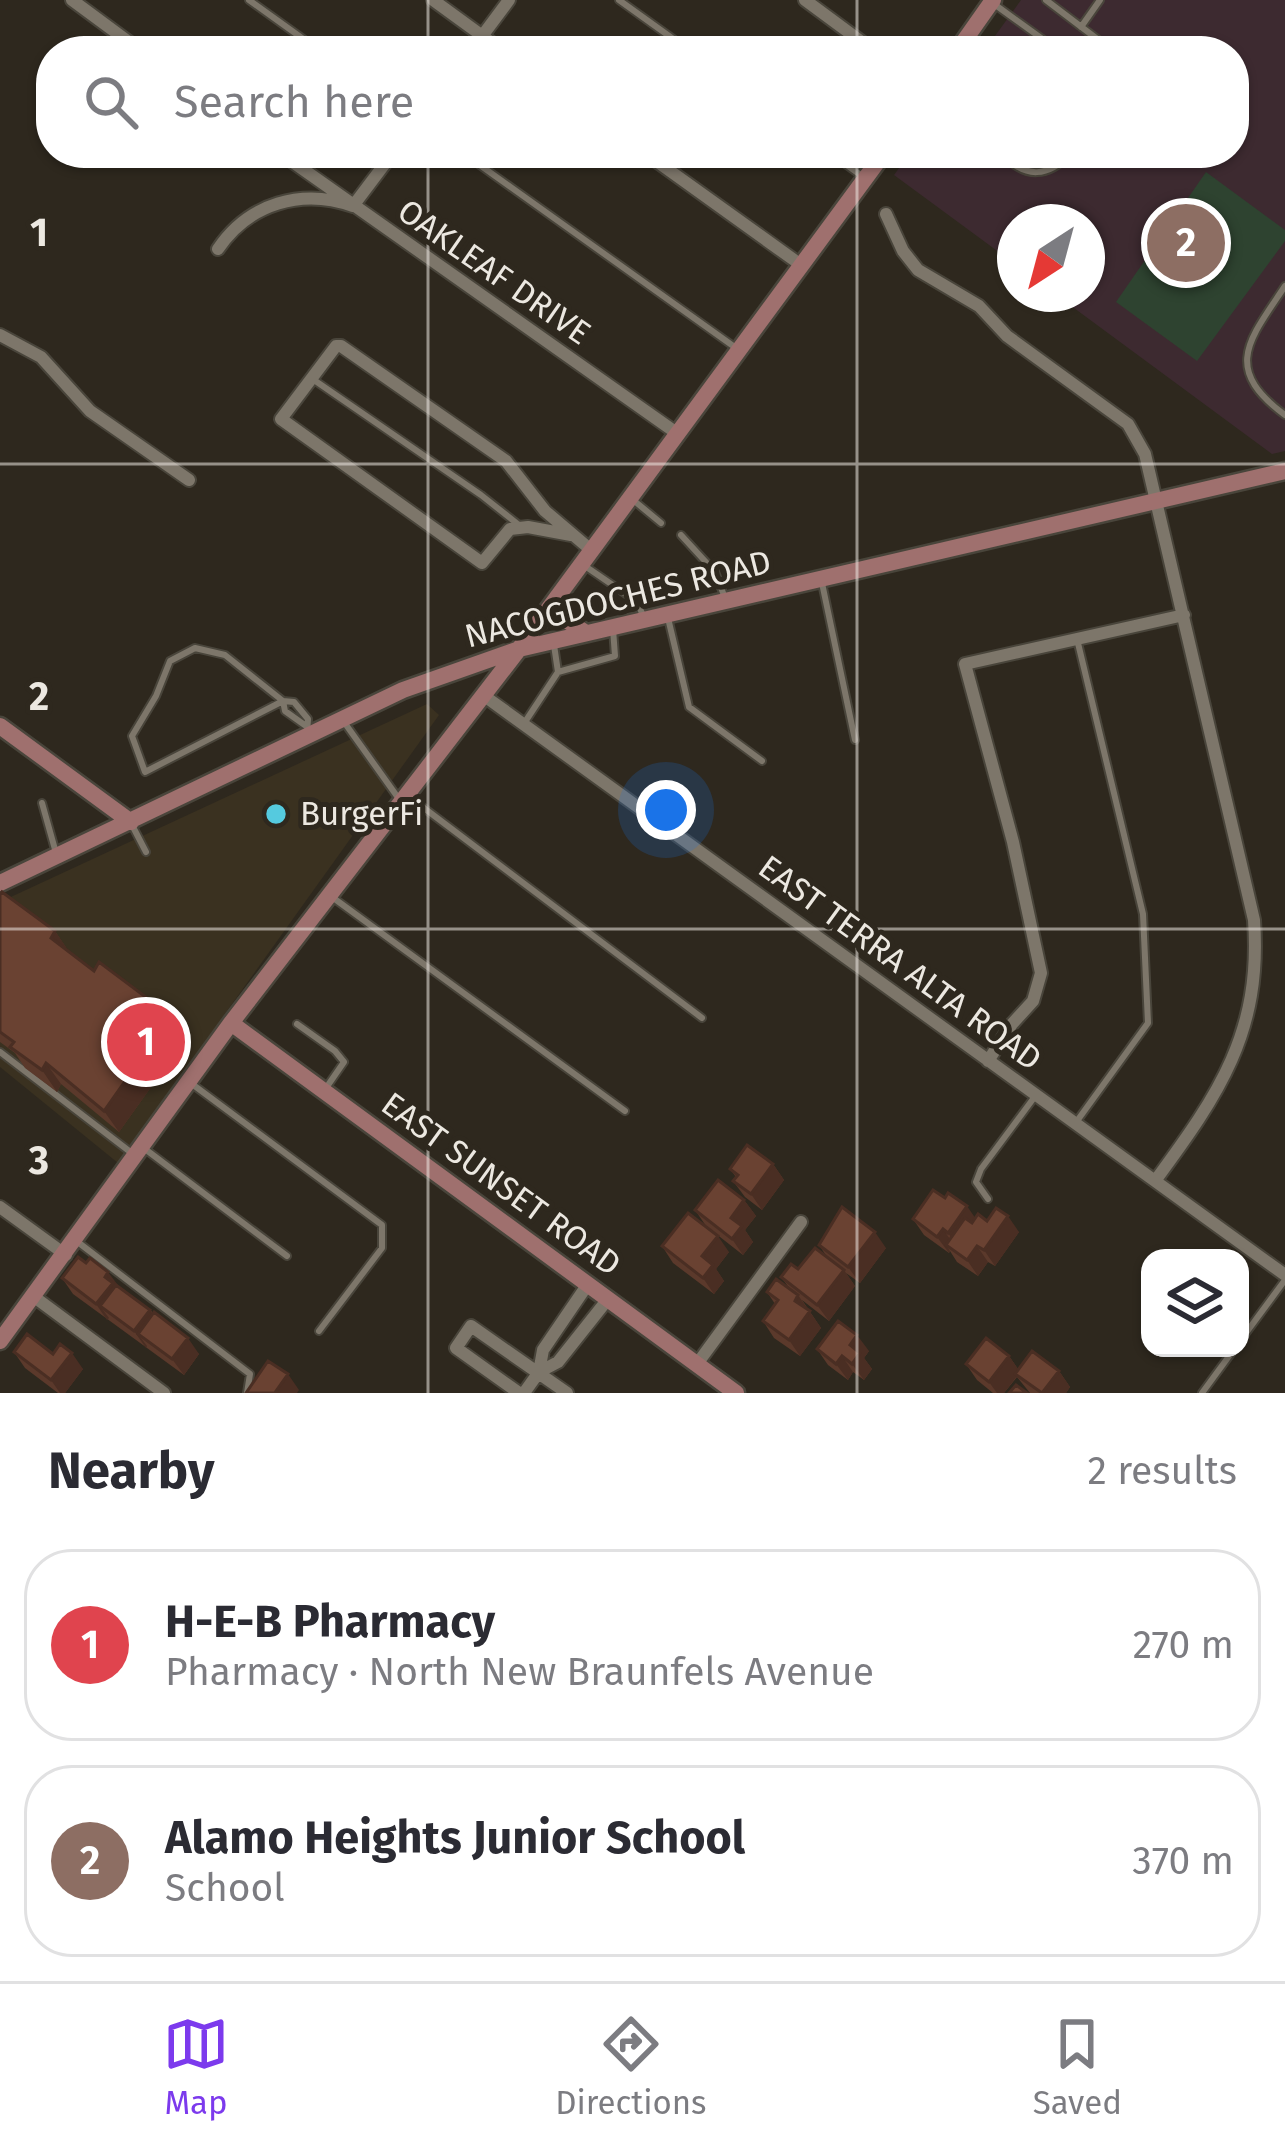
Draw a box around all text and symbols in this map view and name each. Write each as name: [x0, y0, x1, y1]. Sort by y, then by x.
search box: [36, 36, 1249, 168]
icon: search: [78, 69, 144, 135]
text: Search here: [174, 75, 414, 129]
street label: OAKLEAF DRIVE: [390, 191, 598, 353]
pin: 2: [1147, 198, 1225, 288]
north arrow: [997, 204, 1105, 312]
text: 1: [30, 210, 48, 256]
street label: NACOGDOCHES ROAD: [461, 542, 775, 656]
text: 2: [29, 674, 49, 720]
your location: [636, 780, 696, 840]
place label: BurgerFi: [300, 794, 423, 834]
marker: BurgerFi: [263, 801, 289, 827]
street label: EAST TERRA ALTA ROAD: [751, 847, 1049, 1079]
pin: 1: [107, 997, 185, 1087]
street label: EAST SUNSET ROAD: [374, 1084, 628, 1284]
text: 3: [28, 1138, 49, 1184]
map controls: [1141, 1249, 1249, 1357]
button: layers: [1141, 1249, 1249, 1357]
text: Nearby: [48, 1440, 214, 1502]
text: 2 results: [1088, 1448, 1237, 1494]
text: H-E-B Pharmacy: [165, 1595, 495, 1649]
text: 1: [81, 1622, 99, 1668]
text: 270 m: [1133, 1622, 1234, 1668]
text: Pharmacy · North New Braunfels Avenue: [165, 1649, 874, 1695]
text: Alamo Heights Junior School: [165, 1811, 745, 1865]
text: 2: [80, 1838, 100, 1884]
text: 370 m: [1132, 1838, 1234, 1884]
text: School: [165, 1865, 285, 1911]
tab: Map: [163, 2011, 229, 2123]
tab: Directions: [555, 2011, 707, 2123]
tab: Saved: [1033, 2011, 1122, 2123]

